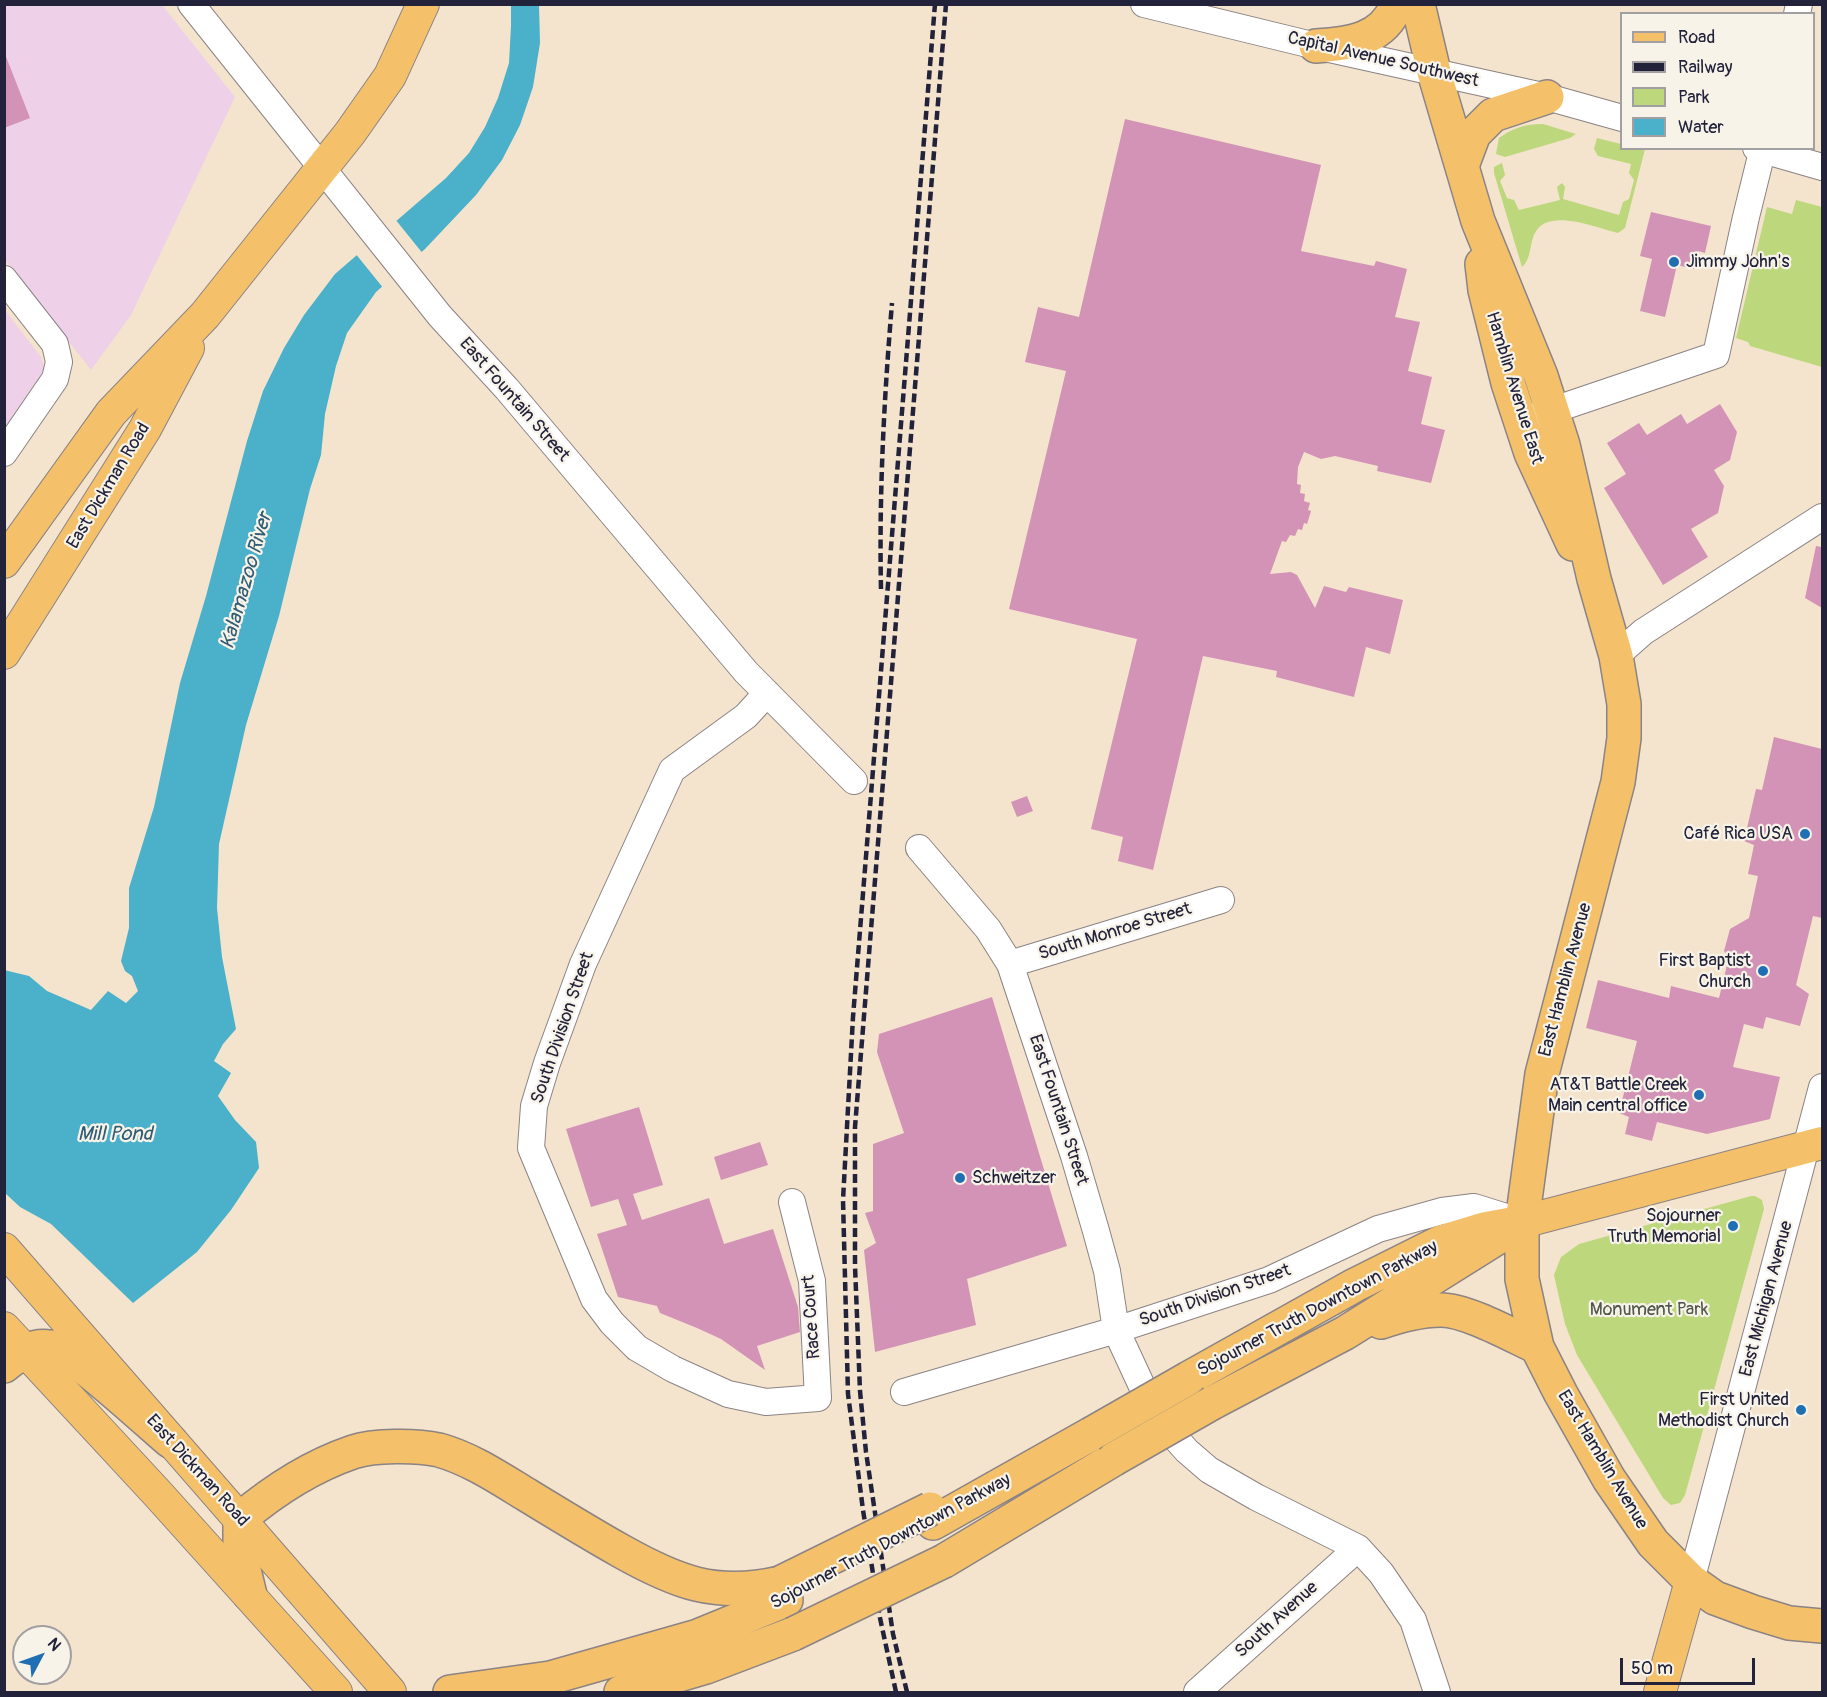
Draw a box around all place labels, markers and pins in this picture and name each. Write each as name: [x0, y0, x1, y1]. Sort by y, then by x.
place label: Jimmy John's: [1686, 251, 1789, 273]
marker: Jimmy John's: [1667, 255, 1681, 269]
place label: Café Rica USA: [1684, 823, 1793, 845]
marker: Café Rica USA: [1798, 827, 1812, 841]
place label: First Baptist Church: [1659, 950, 1751, 992]
marker: First Baptist Church: [1756, 964, 1770, 978]
place label: AT&T Battle Creek Main central office: [1548, 1074, 1687, 1116]
marker: AT&T Battle Creek Main central office: [1692, 1088, 1706, 1102]
place label: Schweitzer: [972, 1167, 1056, 1189]
marker: Schweitzer: [953, 1171, 967, 1185]
place label: Sojourner Truth Memorial: [1607, 1205, 1721, 1248]
marker: Sojourner Truth Memorial: [1726, 1219, 1740, 1233]
place label: First United Methodist Church: [1658, 1389, 1789, 1432]
marker: First United Methodist Church: [1794, 1403, 1808, 1417]

